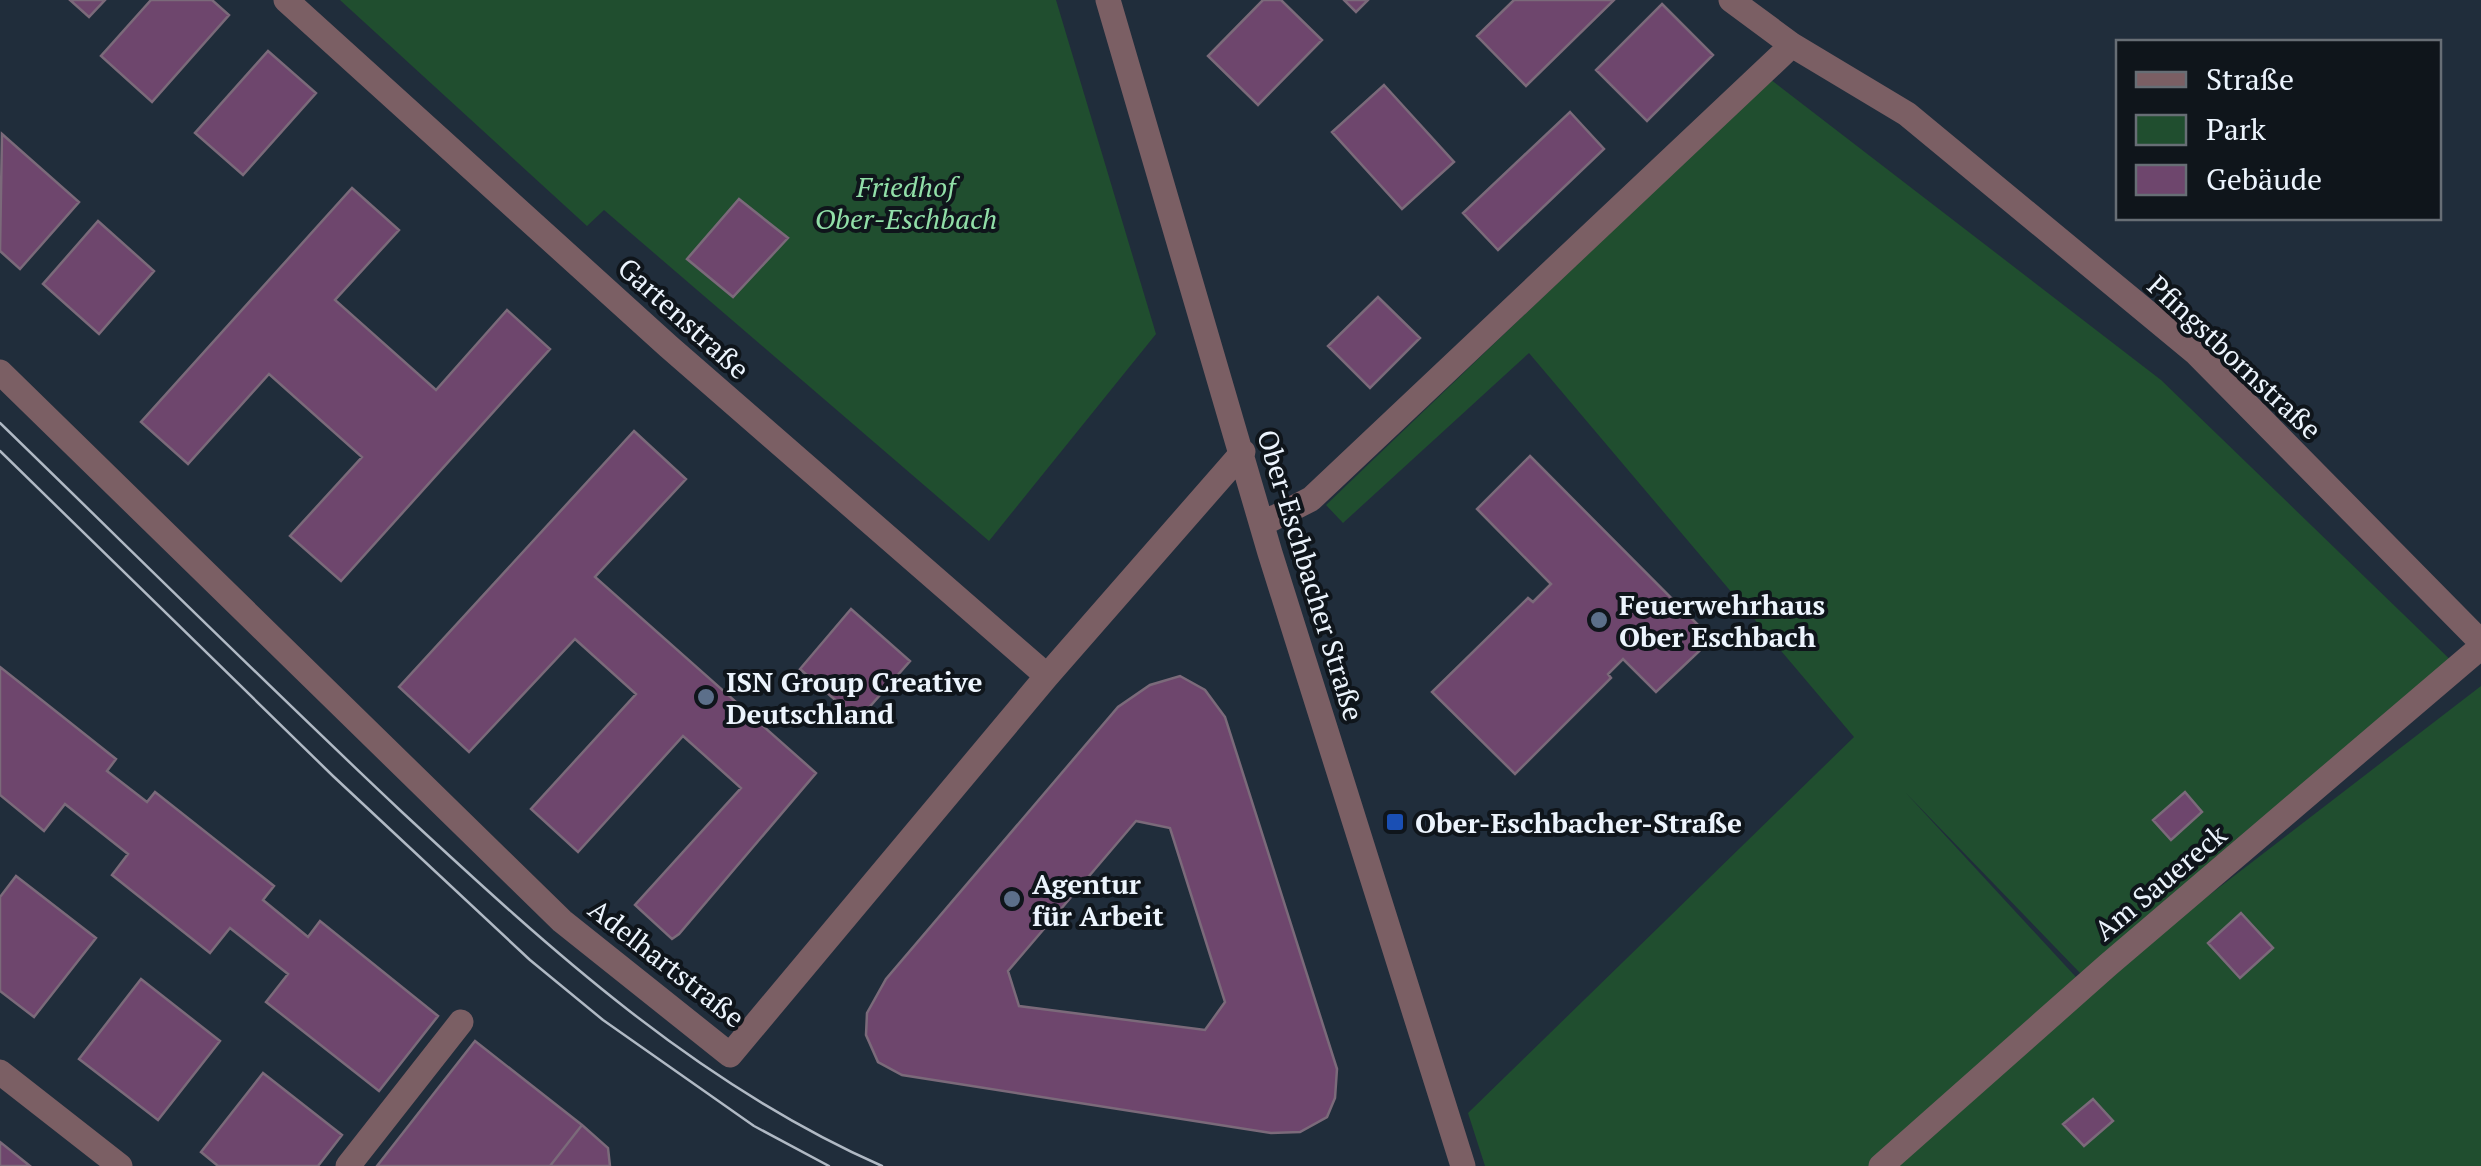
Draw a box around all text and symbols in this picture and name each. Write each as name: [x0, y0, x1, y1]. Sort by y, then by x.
legend: [2116, 40, 2441, 220]
text: Straße: [2206, 59, 2294, 99]
text: Park: [2206, 109, 2267, 149]
text: Gebäude: [2206, 159, 2322, 199]
park label: Friedhof Ober-Eschbach: [815, 168, 997, 237]
street label: Gartenstraße: [610, 249, 758, 387]
street label: Pfingstbornstraße: [2140, 267, 2330, 447]
street label: Ober-Eschbacher Straße: [1249, 425, 1373, 725]
place label: Feuerwehrhaus Ober Eschbach: [1619, 586, 1825, 655]
marker: Feuerwehrhaus Ober Eschbach: [1588, 609, 1610, 631]
place label: ISN Group Creative Deutschland: [726, 663, 983, 732]
marker: ISN Group Creative Deutschland: [695, 686, 717, 708]
place label: Ober-Eschbacher-Straße: [1415, 804, 1742, 841]
marker: Ober-Eschbacher-Straße: [1384, 811, 1406, 833]
street label: Am Sauereck: [2086, 815, 2234, 948]
place label: Agentur für Arbeit: [1032, 865, 1164, 934]
marker: Agentur für Arbeit: [1001, 888, 1023, 910]
street label: Adelhartstraße: [581, 890, 753, 1036]

